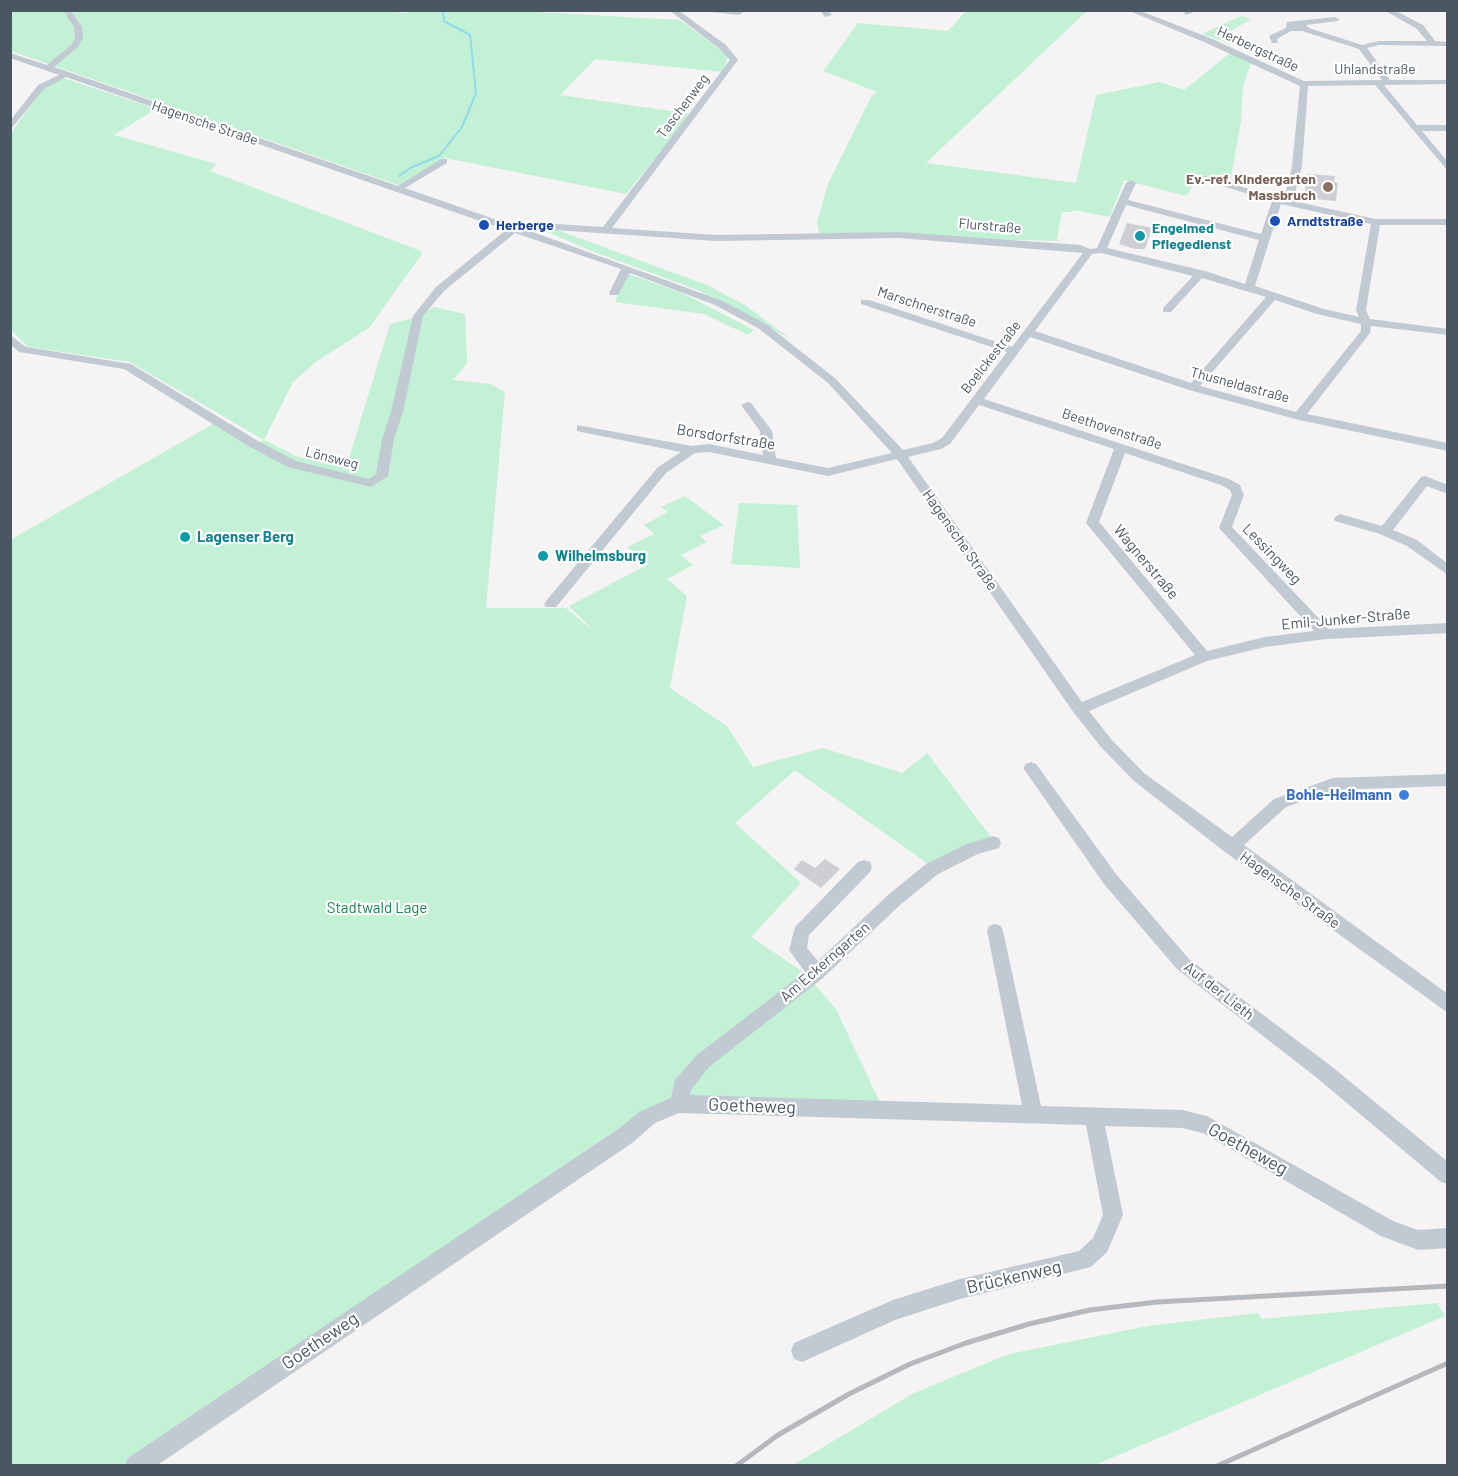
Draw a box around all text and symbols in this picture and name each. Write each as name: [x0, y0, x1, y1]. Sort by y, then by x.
street label: Herbergstraße: [1214, 23, 1302, 75]
street label: Uhlandstraße: [1334, 61, 1416, 77]
street label: Taschenweg: [653, 71, 713, 141]
street label: Hagensche Straße: [150, 97, 260, 149]
place label: Ev.-ref. Kindergarten Massbruch: [1186, 171, 1316, 204]
marker: Ev.-ref. Kindergarten Massbruch: [1321, 180, 1335, 194]
place label: Arndtstraße: [1287, 213, 1363, 229]
marker: Arndtstraße: [1268, 214, 1282, 228]
street label: Flurstraße: [958, 215, 1022, 237]
place label: Herberge: [496, 217, 554, 233]
marker: Herberge: [477, 218, 491, 232]
place label: Engelmed Pflegedienst: [1152, 220, 1231, 252]
marker: Engelmed Pflegedienst: [1133, 229, 1147, 243]
street label: Marschnerstraße: [875, 283, 979, 331]
street label: Boelckestraße: [957, 317, 1025, 397]
street label: Thusneldastraße: [1189, 364, 1291, 406]
street label: Beethovenstraße: [1060, 405, 1164, 453]
street label: Borsdorfstraße: [675, 420, 777, 454]
street label: Lönsweg: [304, 443, 360, 473]
street label: Hagensche Straße: [918, 486, 1002, 594]
street label: Lessingweg: [1239, 520, 1305, 588]
street label: Wagnerstraße: [1110, 521, 1182, 603]
place label: Lagenser Berg: [197, 528, 294, 546]
marker: Lagenser Berg: [178, 530, 192, 544]
place label: Wilhelmsburg: [555, 547, 646, 565]
marker: Wilhelmsburg: [536, 549, 550, 563]
street label: Emil-Junker-Straße: [1281, 604, 1411, 634]
place label: Bohle-Heilmann: [1286, 786, 1392, 804]
marker: Bohle-Heilmann: [1397, 788, 1411, 802]
street label: Hagensche Straße: [1236, 848, 1344, 932]
park label: Stadtwald Lage: [327, 899, 427, 917]
street label: Am Eckerngarten: [777, 918, 873, 1006]
street label: Auf der Lieth: [1180, 958, 1258, 1024]
street label: Goetheweg: [708, 1094, 796, 1118]
street label: Goetheweg: [1204, 1118, 1292, 1180]
street label: Brückenweg: [965, 1256, 1063, 1298]
street label: Goetheweg: [278, 1308, 362, 1374]

